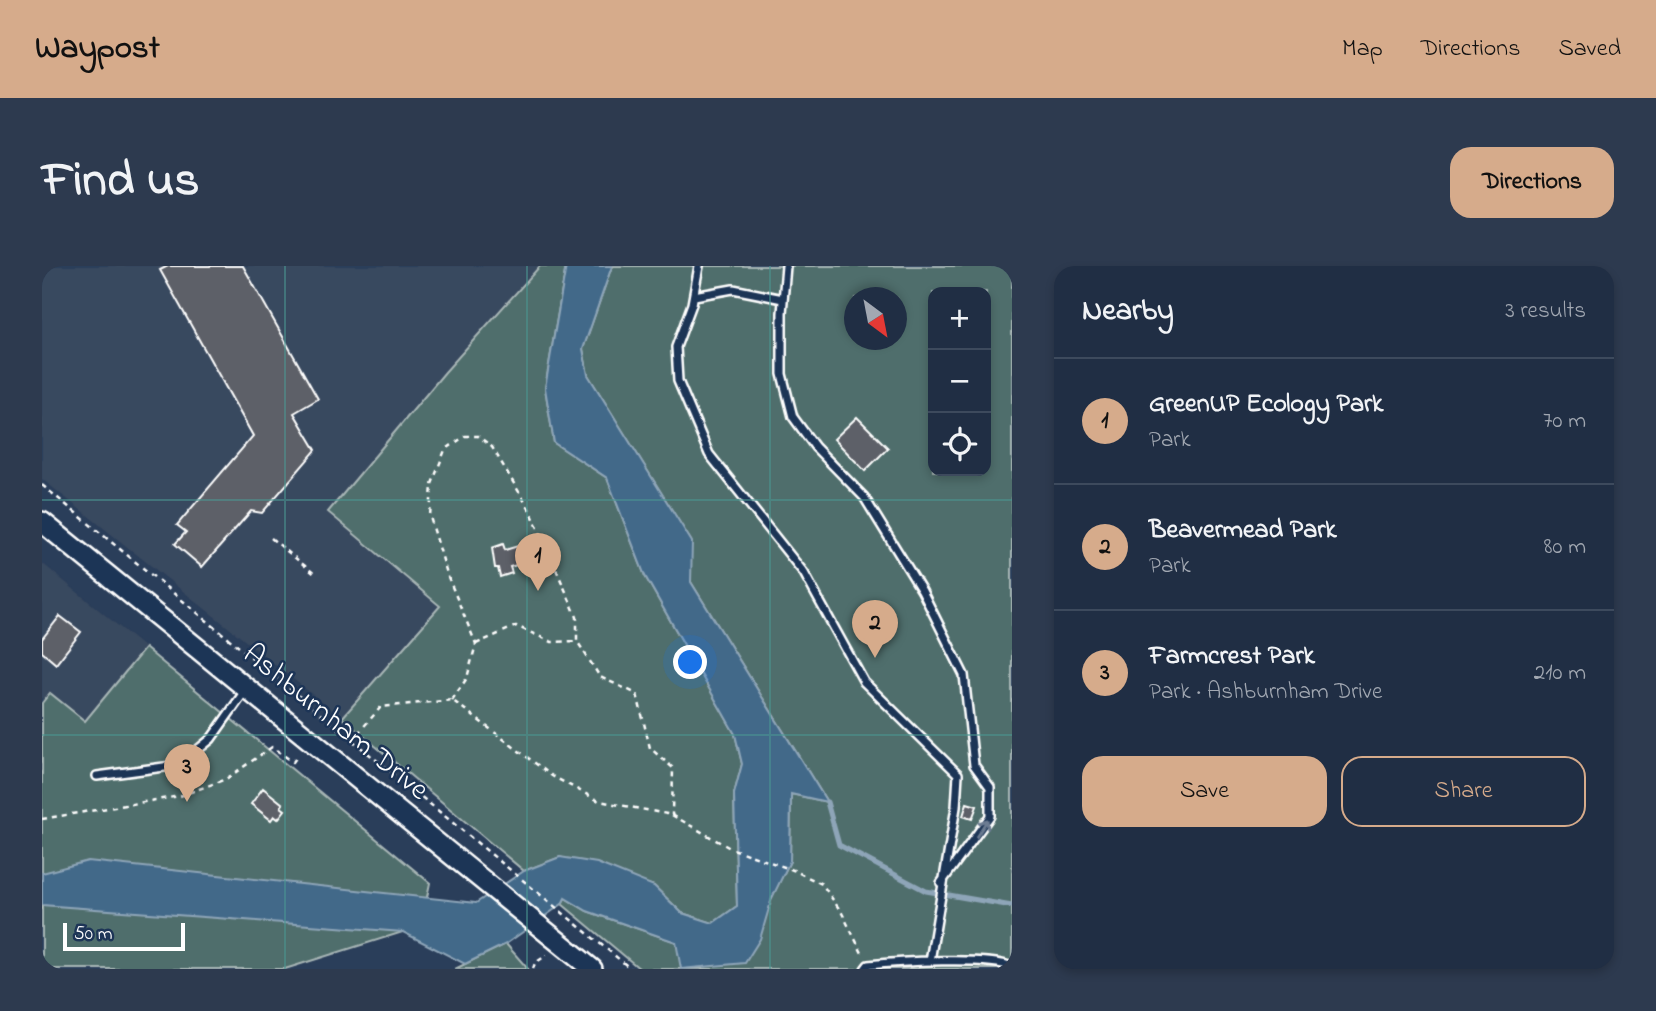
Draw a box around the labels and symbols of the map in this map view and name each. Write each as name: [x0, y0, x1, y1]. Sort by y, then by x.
north arrow: [844, 287, 907, 350]
pin: 1: [515, 533, 561, 591]
pin: 2: [852, 600, 898, 658]
street label: Ashburnham Drive: [232, 634, 438, 812]
your location: [673, 645, 707, 679]
pin: 3: [164, 744, 210, 802]
one-way arrow: [975, 819, 990, 838]
scale bar: [63, 920, 186, 952]

